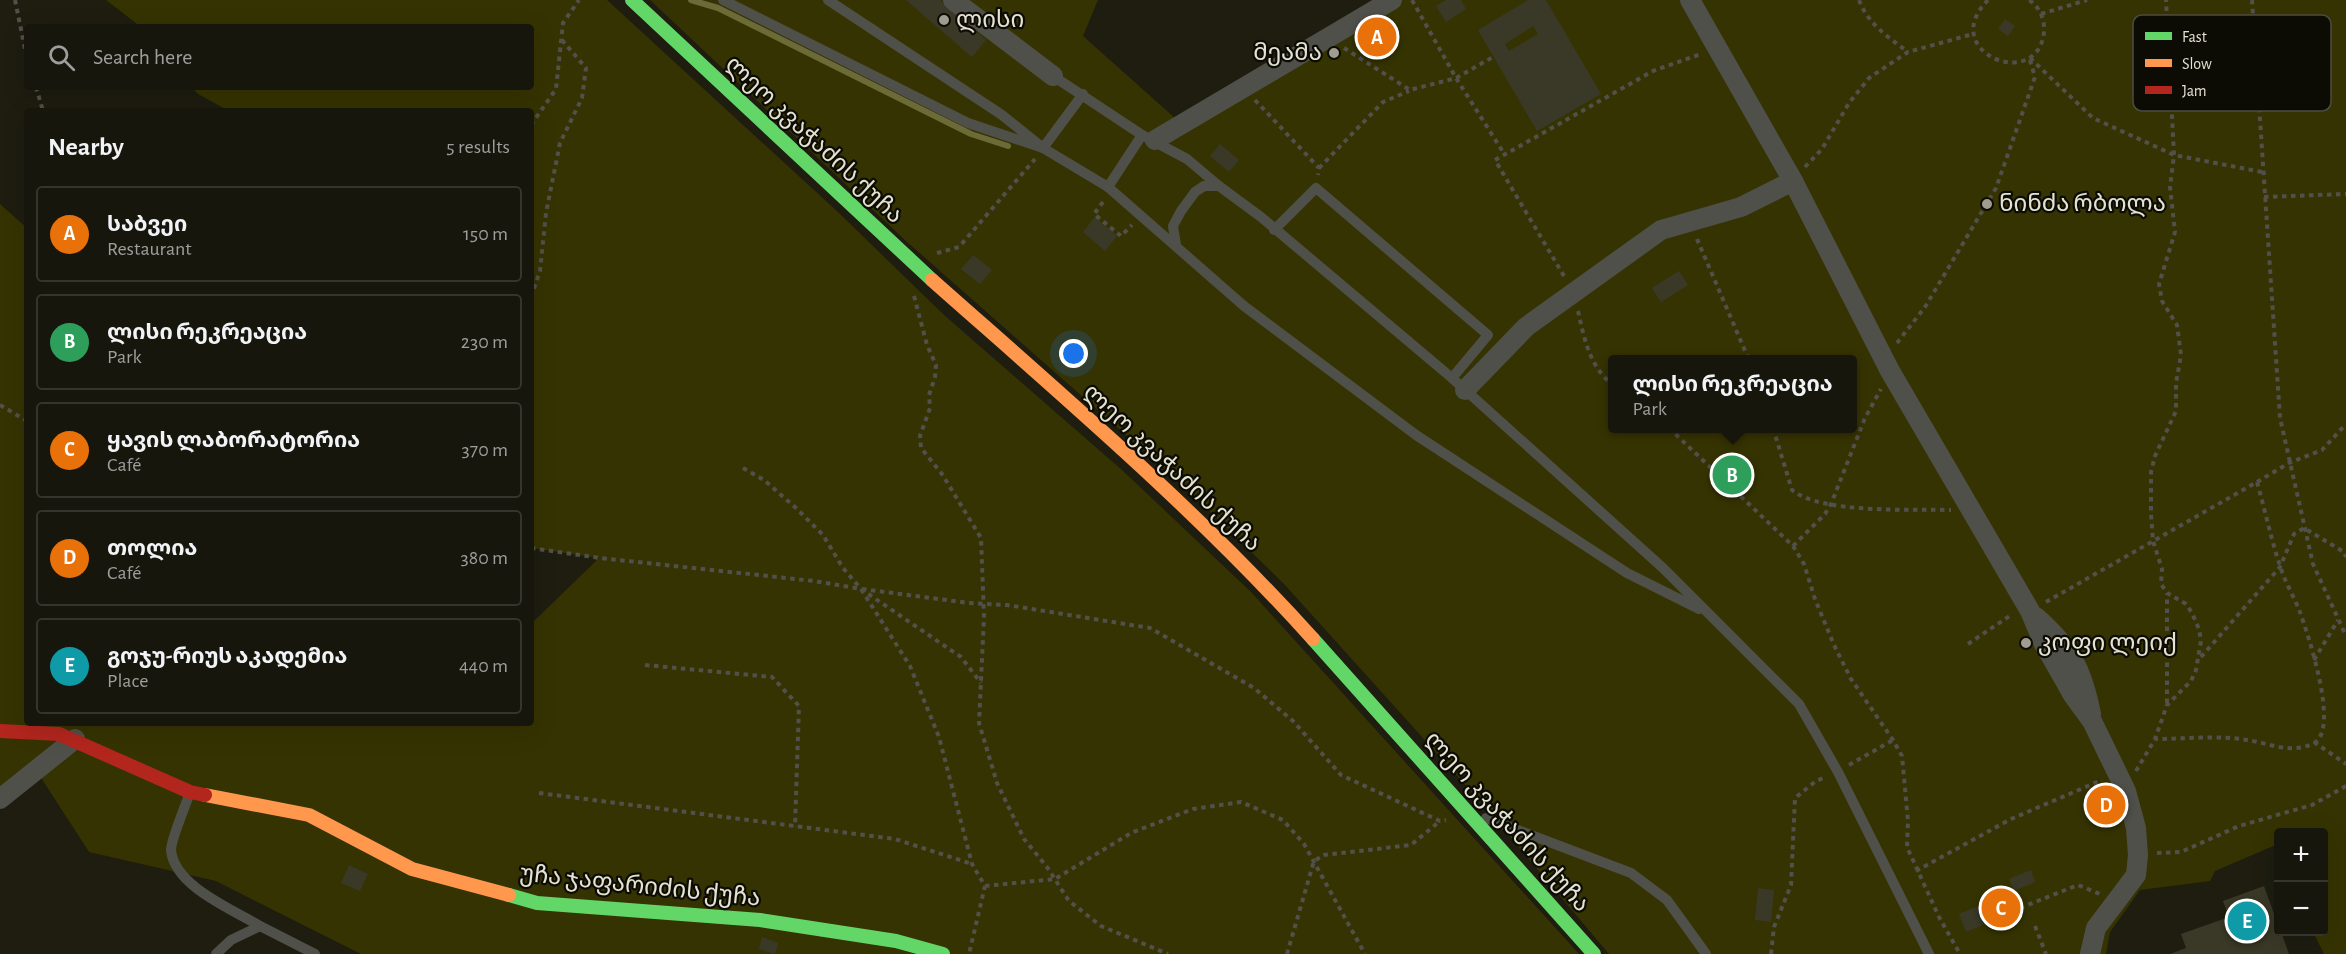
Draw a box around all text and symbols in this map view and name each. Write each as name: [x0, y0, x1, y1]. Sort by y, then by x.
place label: ლისი: [956, 8, 1024, 33]
marker: ლისი: [937, 13, 951, 27]
pin: A: [1358, 15, 1396, 60]
legend: [2133, 15, 2331, 111]
search box: [24, 24, 534, 90]
text: Fast: [2182, 29, 2207, 45]
icon: search: [45, 41, 78, 74]
place label: მეამა: [1253, 41, 1322, 66]
text: Search here: [93, 46, 192, 68]
marker: მეამა: [1327, 46, 1341, 60]
street label: ლეო კვაჭაძის ქუჩა: [720, 52, 907, 229]
text: Slow: [2182, 56, 2212, 72]
text: Jam: [2182, 83, 2207, 99]
text: Nearby: [48, 134, 124, 160]
text: 5 results: [446, 137, 510, 157]
place label: ნინძა რბოლა: [1999, 192, 2166, 217]
marker: ნინძა რბოლა: [1980, 197, 1994, 211]
text: საბვეი: [107, 213, 187, 235]
text: A: [64, 224, 76, 244]
text: 150 m: [463, 224, 508, 244]
text: Restaurant: [107, 239, 192, 259]
text: ლისი რეკრეაცია: [107, 321, 307, 343]
text: B: [64, 332, 75, 352]
text: 230 m: [461, 332, 508, 352]
your location: [1059, 339, 1088, 368]
text: Park: [107, 347, 142, 367]
popup: [1608, 355, 1857, 433]
text: ლისი რეკრეაცია: [1632, 373, 1833, 395]
street label: ლეო კვაჭაძის ქუჩა: [1078, 380, 1265, 557]
text: Park: [1632, 399, 1667, 419]
text: ყავის ლაბორატორია: [107, 429, 360, 451]
text: C: [64, 440, 75, 460]
text: 370 m: [462, 440, 508, 460]
pin: B: [1712, 452, 1752, 498]
text: Café: [107, 455, 141, 475]
text: თოლია: [107, 537, 197, 559]
text: D: [63, 548, 76, 568]
text: 380 m: [460, 548, 508, 568]
text: Café: [107, 563, 141, 583]
place label: კოფი ლეიქ: [2038, 631, 2177, 656]
marker: კოფი ლეიქ: [2019, 636, 2033, 650]
text: გოჯუ-რიუს აკადემია: [107, 645, 347, 667]
text: E: [64, 656, 75, 676]
text: 440 m: [459, 656, 508, 676]
text: Place: [107, 671, 148, 691]
street label: ლეო კვაჭაძის ქუჩა: [1419, 727, 1594, 917]
pin: D: [2086, 782, 2126, 828]
map controls: [2274, 828, 2328, 936]
button: +: [2274, 828, 2328, 882]
street label: უჩა ჯაფარიძის ქუჩა: [518, 861, 762, 912]
button: −: [2274, 882, 2328, 936]
pin: C: [1982, 886, 2020, 930]
pin: E: [2228, 898, 2266, 944]

